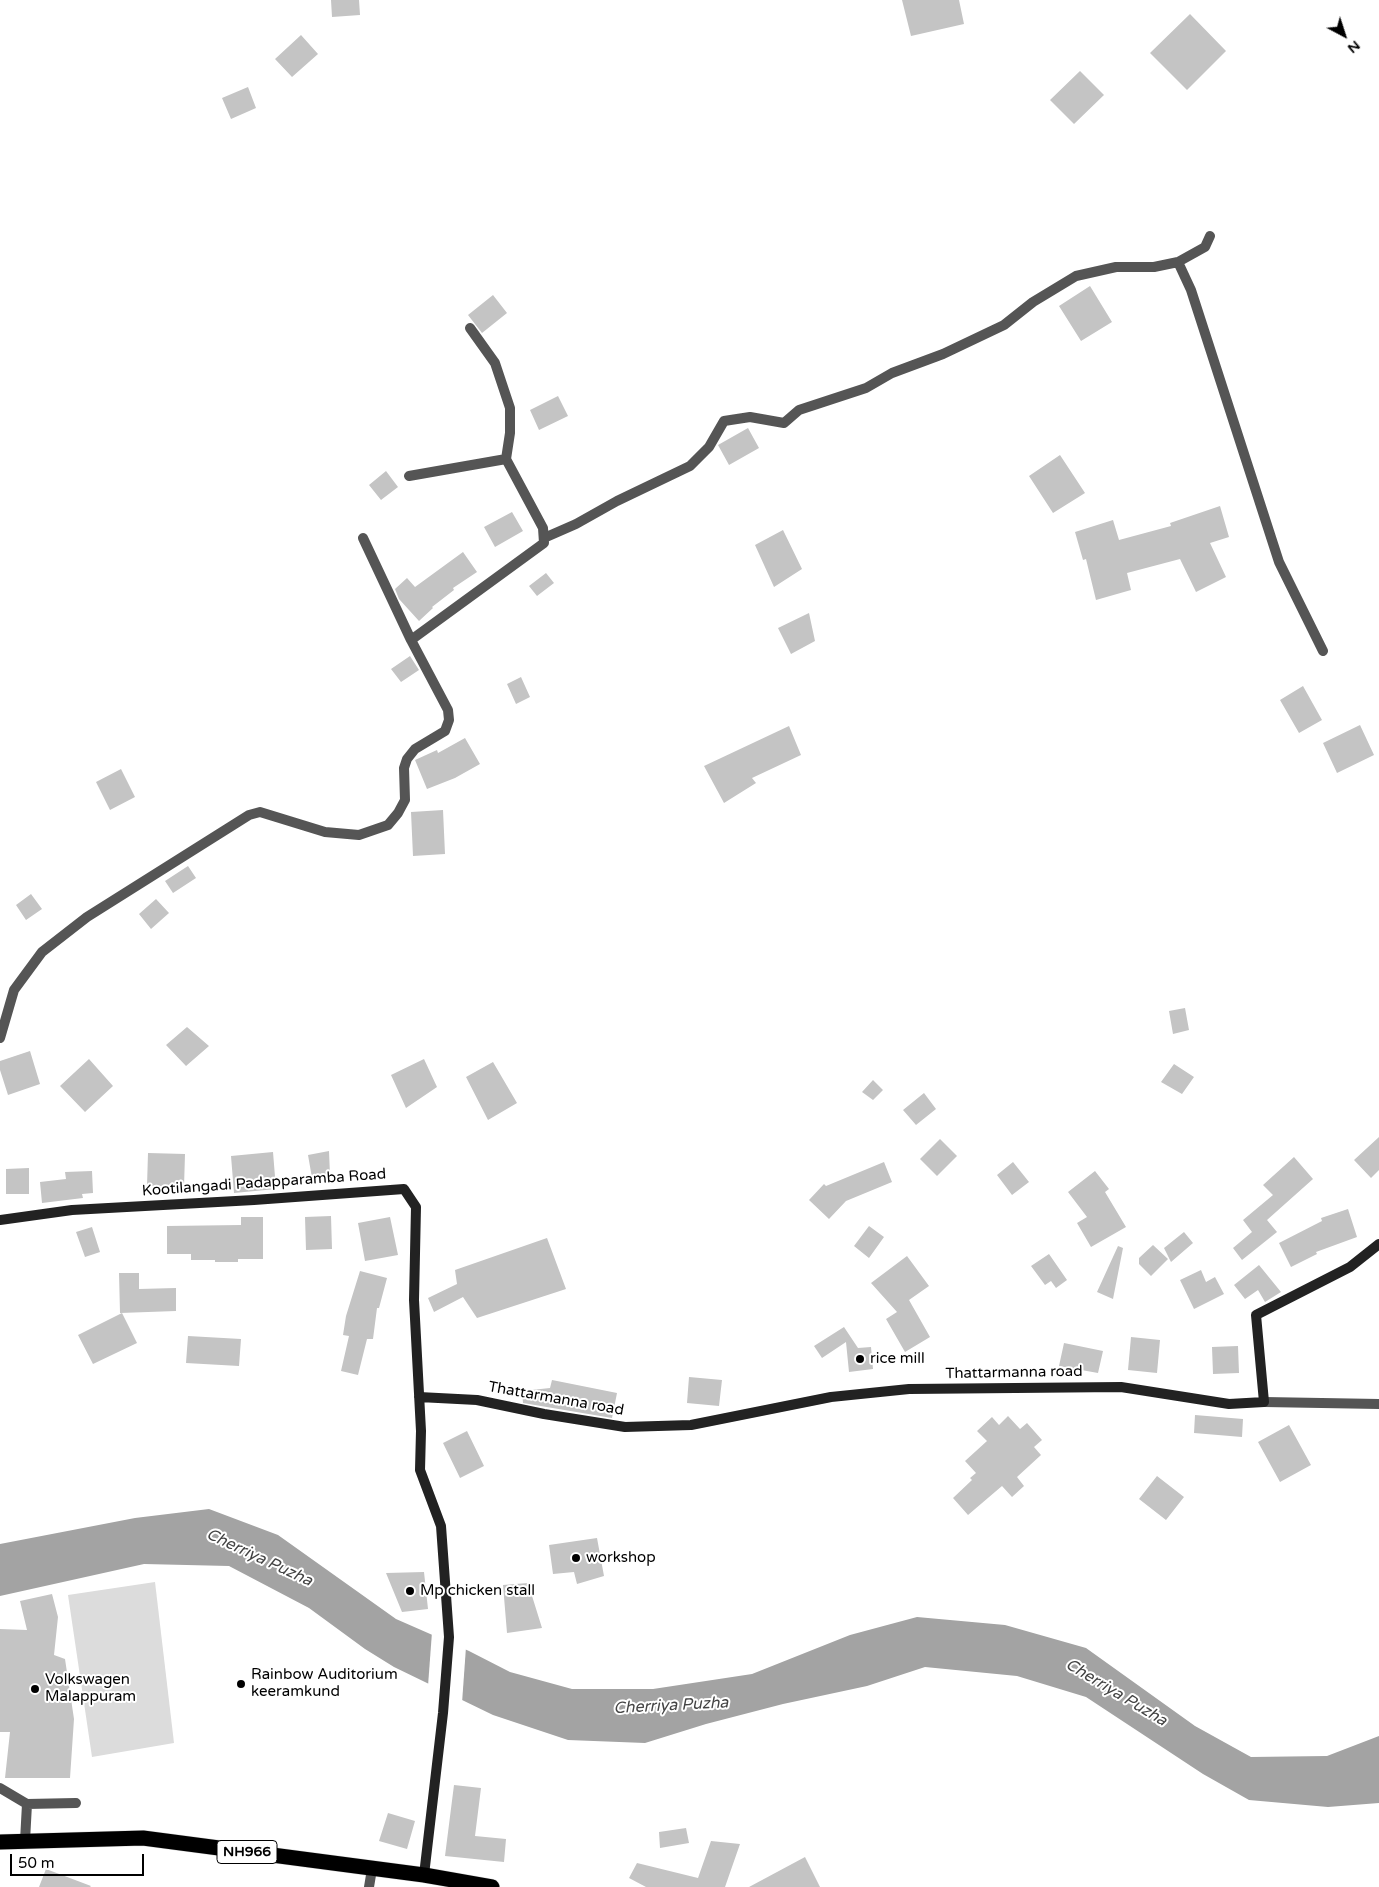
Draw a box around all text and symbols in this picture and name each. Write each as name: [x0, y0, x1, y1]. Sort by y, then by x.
north arrow: [1319, 10, 1369, 60]
text: N: [1344, 37, 1364, 57]
street label: Kootilangadi Padapparamba Road: [141, 1165, 387, 1201]
place label: rice mill: [870, 1350, 925, 1368]
marker: rice mill: [854, 1353, 866, 1365]
street label: Thattarmanna road: [945, 1363, 1083, 1383]
street label: Thattarmanna road: [487, 1378, 625, 1420]
water label: Cherriya Puzha: [203, 1525, 315, 1591]
place label: workshop: [586, 1549, 656, 1567]
marker: workshop: [570, 1552, 582, 1564]
place label: Mp chicken stall: [420, 1582, 535, 1600]
marker: Mp chicken stall: [404, 1585, 416, 1597]
water label: Cherriya Puzha: [1062, 1655, 1170, 1731]
place label: Rainbow Auditorium keeramkund: [251, 1666, 398, 1701]
place label: Volkswagen Malappuram: [45, 1671, 136, 1706]
marker: Rainbow Auditorium keeramkund: [235, 1678, 247, 1690]
marker: Volkswagen Malappuram: [29, 1683, 41, 1695]
water label: Cherriya Puzha: [613, 1693, 729, 1719]
road number: NH966: [217, 1840, 277, 1864]
scale bar: [12, 1844, 146, 1876]
text: 50 m: [18, 1854, 55, 1872]

